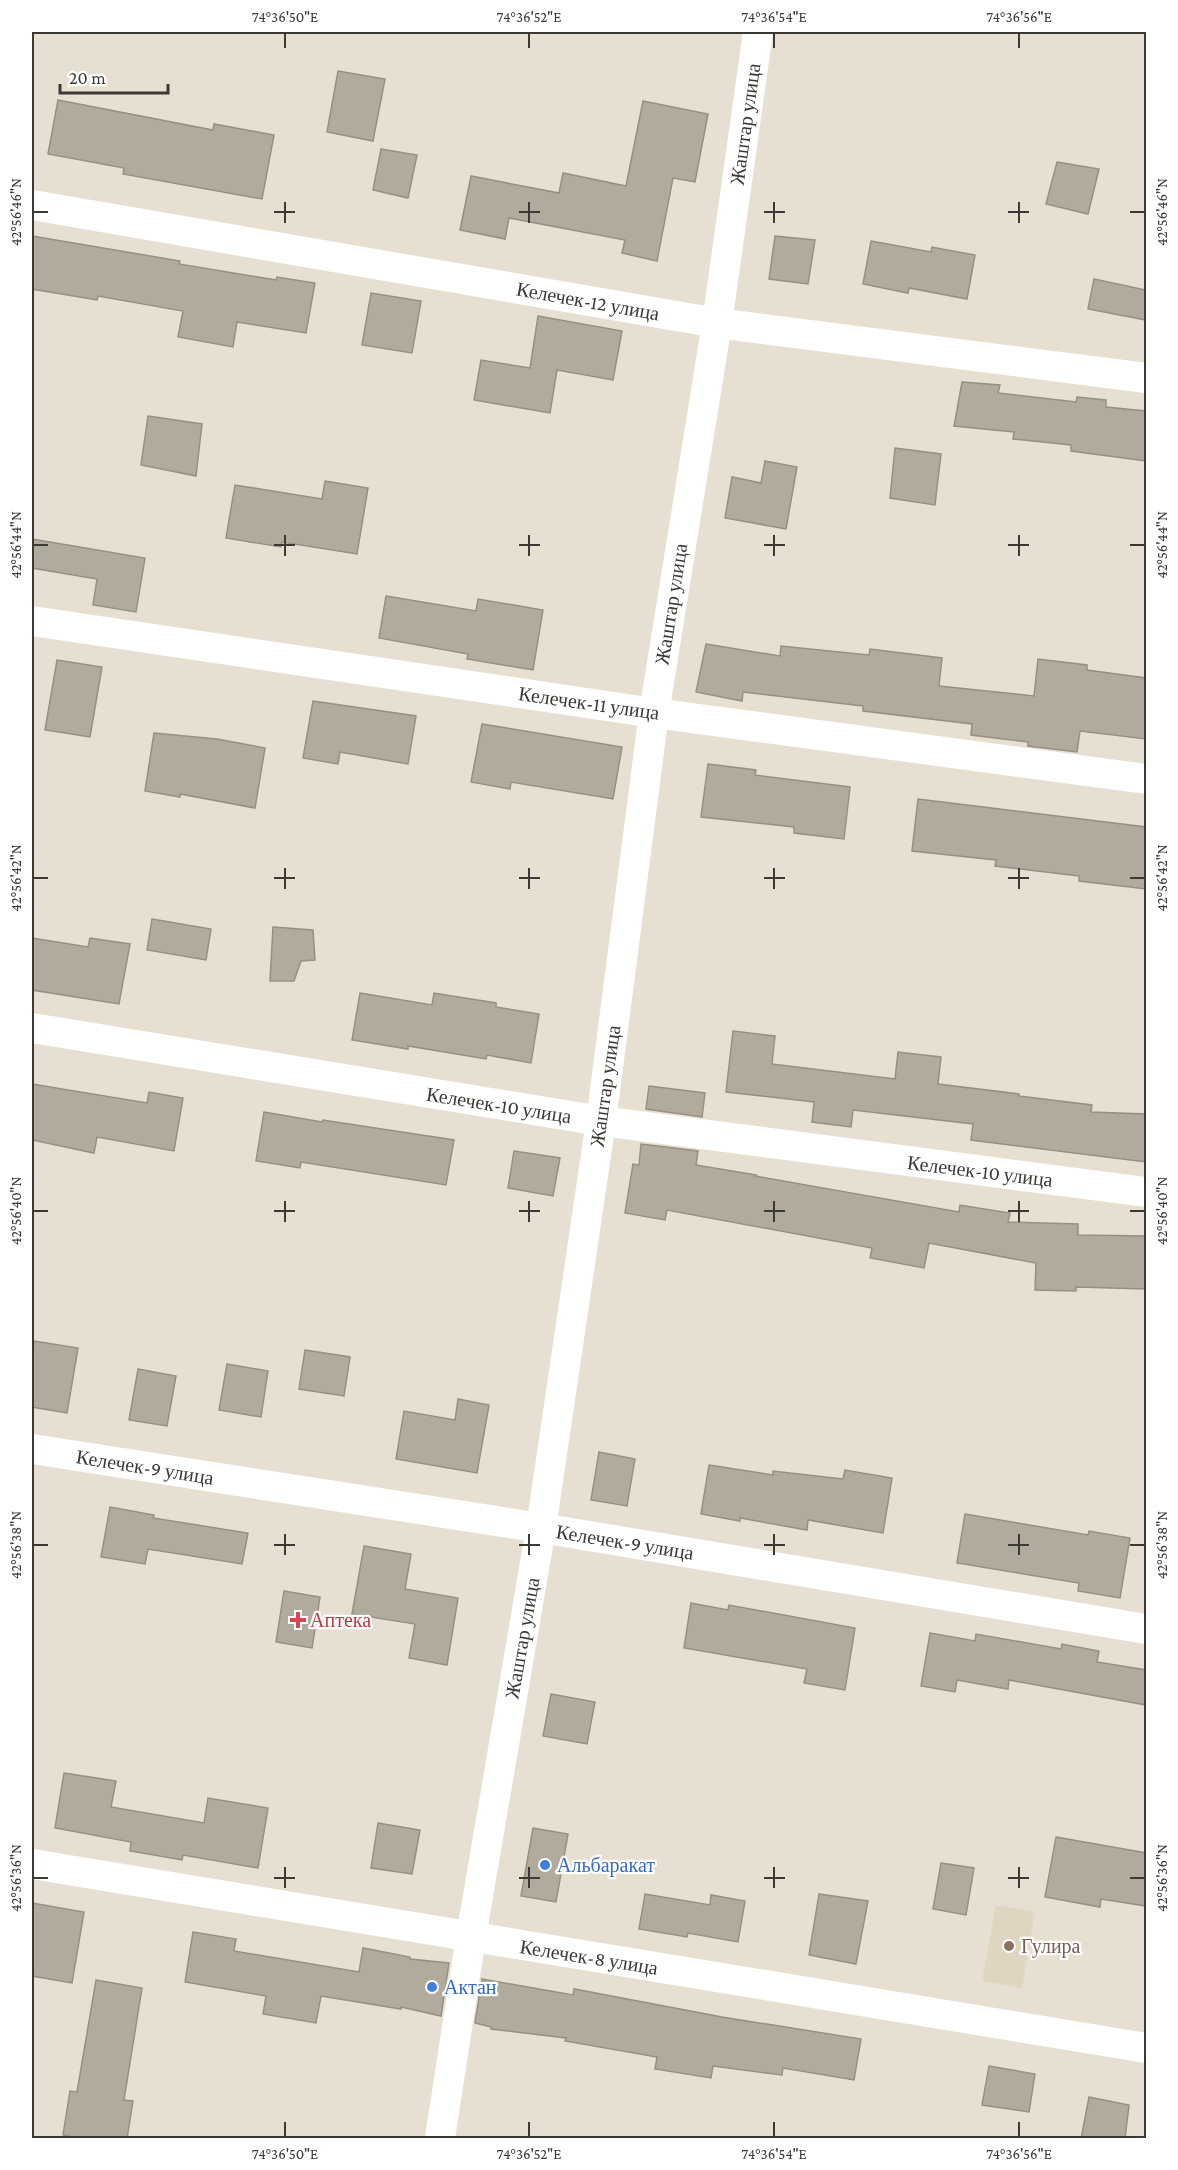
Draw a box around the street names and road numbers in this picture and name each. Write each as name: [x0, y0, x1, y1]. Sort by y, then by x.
street label: Жаштар улица: [726, 62, 765, 186]
street label: Келечек-12 улица: [515, 278, 661, 325]
street label: Жаштар улица: [651, 542, 692, 666]
street label: Келечек-11 улица: [517, 682, 661, 725]
street label: Жаштар улица: [586, 1024, 625, 1148]
street label: Келечек-10 улица: [425, 1083, 573, 1128]
street label: Келечек-10 улица: [906, 1151, 1054, 1192]
street label: Келечек-9 улица: [75, 1445, 215, 1490]
street label: Келечек-9 улица: [555, 1520, 695, 1565]
street label: Жаштар улица: [501, 1576, 544, 1701]
street label: Келечек-8 улица: [518, 1935, 660, 1980]

